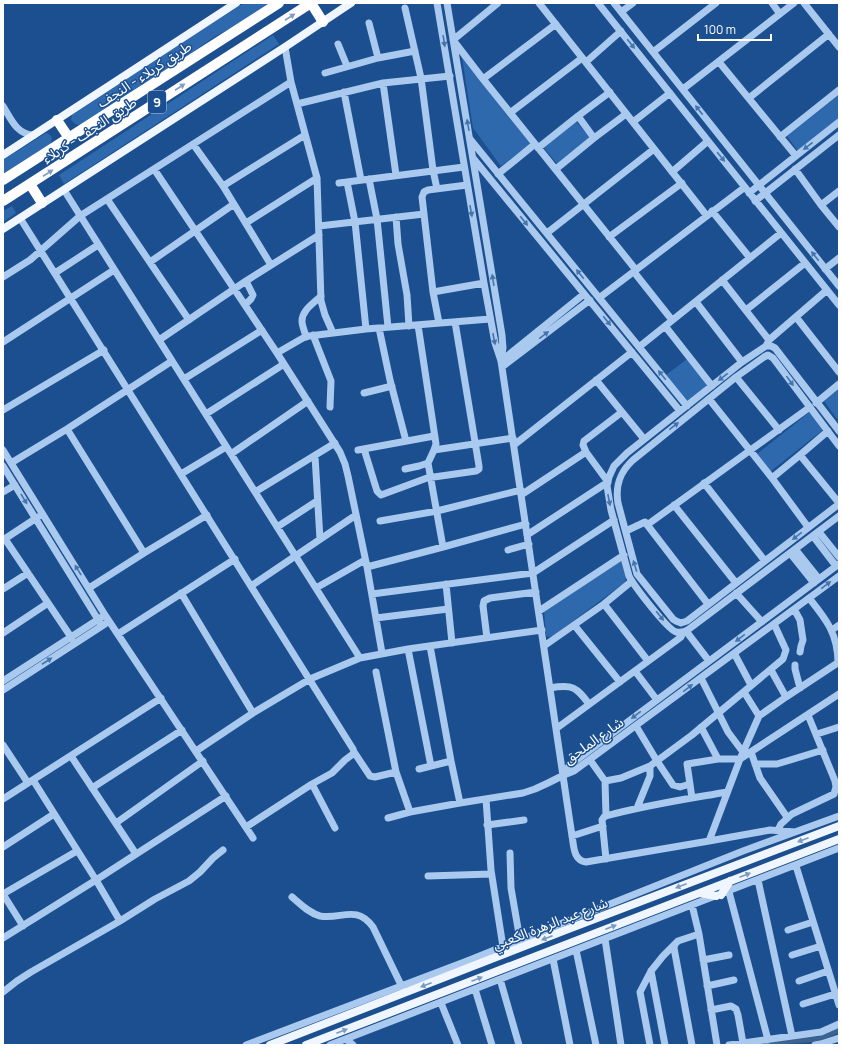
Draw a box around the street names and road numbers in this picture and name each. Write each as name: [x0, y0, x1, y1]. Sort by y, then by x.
street label: طريق كربلاء - النجف: [93, 36, 196, 113]
road number: 9: [148, 91, 166, 113]
street label: طريق النجف - كربلاء: [38, 92, 141, 169]
street label: شارع الملحق: [559, 712, 628, 769]
street label: شارع عبد الزهرة الكعبي: [490, 892, 611, 956]

